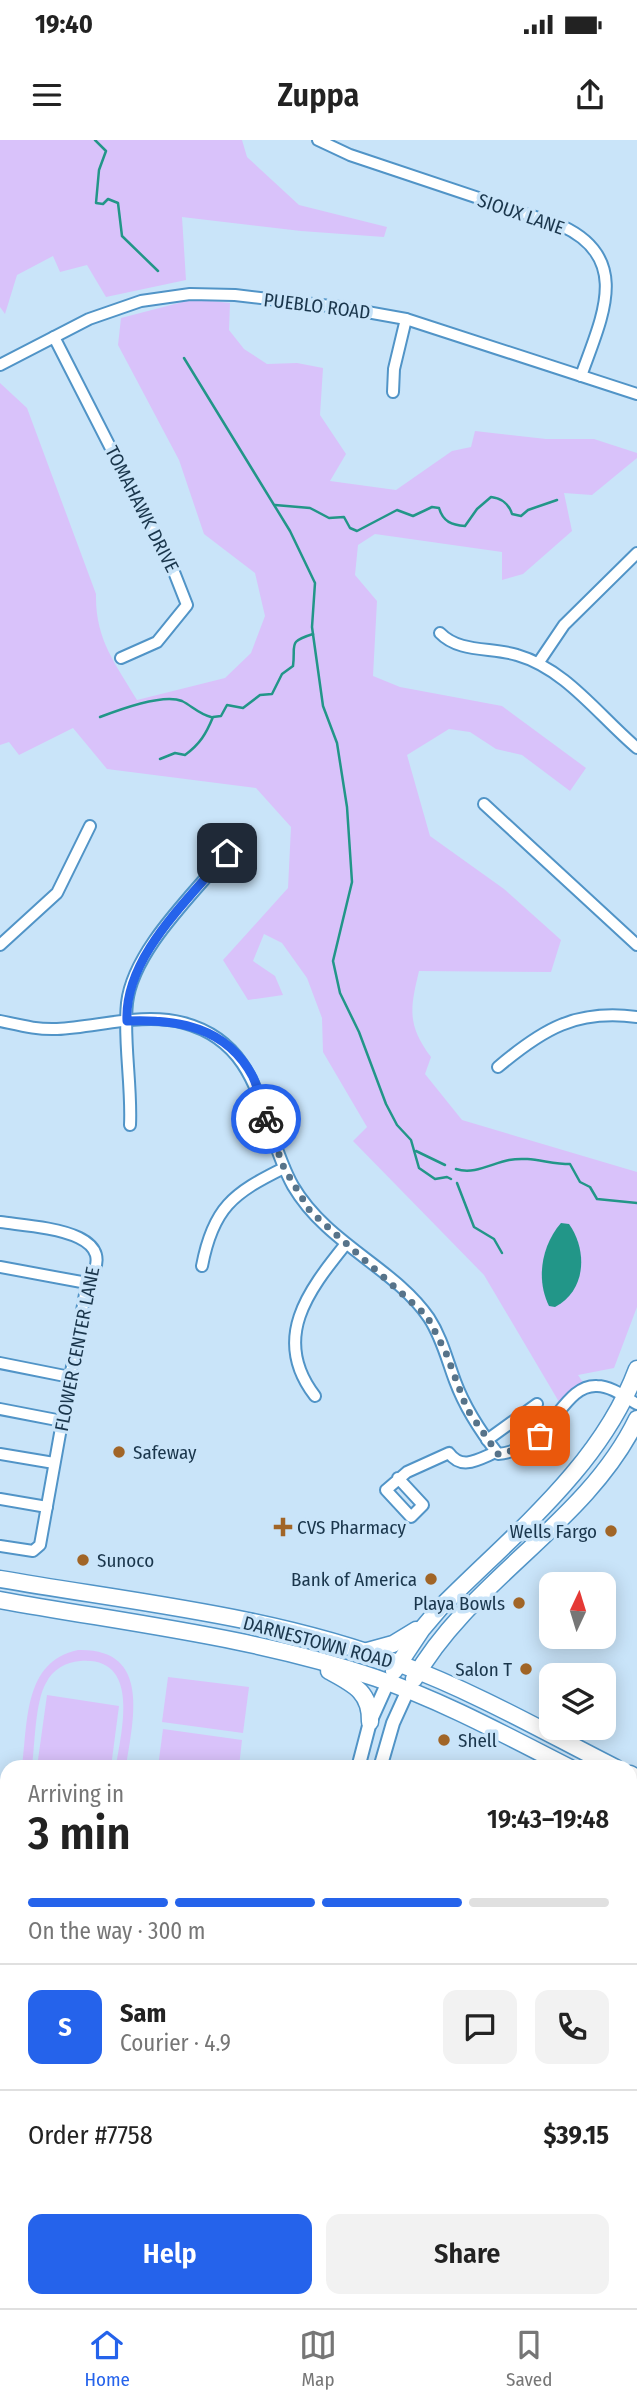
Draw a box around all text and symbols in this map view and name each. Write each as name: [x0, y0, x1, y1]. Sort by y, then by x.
text: 19:40: [35, 9, 93, 40]
icon: menu: [28, 76, 66, 114]
text: Zuppa: [278, 76, 359, 114]
icon: share: [571, 76, 609, 114]
street label: SIOUX LANE: [475, 188, 567, 240]
street label: PUEBLO ROAD: [262, 288, 372, 324]
street label: TOMAHAWK DRIVE: [100, 442, 184, 576]
pin: [197, 823, 257, 883]
icon: home: [208, 834, 246, 872]
courier: [231, 1084, 301, 1154]
icon: bike: [247, 1100, 285, 1138]
street label: FLOWER CENTER LANE: [50, 1265, 104, 1433]
pin: [510, 1406, 570, 1466]
icon: bag: [521, 1417, 559, 1455]
place label: Safeway: [133, 1441, 197, 1464]
marker: Safeway: [111, 1444, 127, 1460]
place label: CVS Pharmacy: [297, 1516, 406, 1539]
marker: CVS Pharmacy: [275, 1519, 291, 1535]
place label: Wells Fargo: [509, 1520, 597, 1543]
marker: Wells Fargo: [603, 1523, 619, 1539]
place label: Sunoco: [97, 1549, 154, 1572]
marker: Sunoco: [75, 1552, 91, 1568]
place label: Bank of America: [291, 1568, 417, 1591]
marker: Bank of America: [423, 1571, 439, 1587]
north arrow: [539, 1572, 616, 1648]
map controls: [539, 1572, 616, 1740]
place label: Playa Bowls: [413, 1592, 505, 1615]
marker: Playa Bowls: [511, 1595, 527, 1611]
street label: DARNESTOWN ROAD: [241, 1611, 395, 1673]
place label: Salon T: [455, 1658, 512, 1681]
marker: Salon T: [518, 1661, 534, 1677]
button: layers: [539, 1663, 616, 1740]
place label: Shell: [458, 1729, 497, 1752]
marker: Shell: [436, 1732, 452, 1748]
text: Arriving in: [28, 1780, 124, 1808]
text: 19:43–19:48: [487, 1804, 609, 1835]
text: 3 min: [28, 1806, 131, 1861]
text: On the way · 300 m: [28, 1917, 205, 1945]
button: chat: [443, 1990, 517, 2064]
button: phone: [535, 1990, 609, 2064]
text: Sam: [120, 1998, 166, 2029]
text: S: [58, 2012, 72, 2043]
text: Courier · 4.9: [120, 2029, 231, 2057]
text: Order #7758: [28, 2120, 153, 2151]
text: $39.15: [543, 2120, 609, 2151]
button: Help: [28, 2214, 312, 2294]
button: Share: [326, 2214, 609, 2294]
tab: Home: [85, 2326, 130, 2391]
tab: Map: [299, 2326, 337, 2391]
tab: Saved: [506, 2326, 552, 2391]

